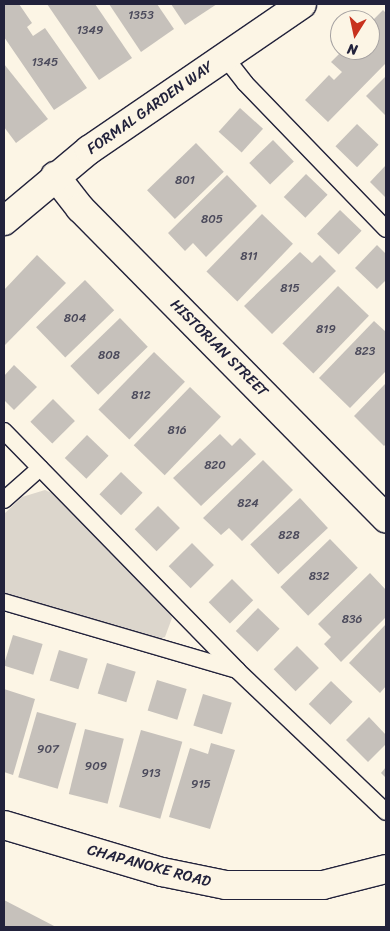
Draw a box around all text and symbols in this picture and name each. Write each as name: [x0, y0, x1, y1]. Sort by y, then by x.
house number: 1353: [128, 9, 154, 23]
north arrow: [330, 10, 380, 60]
house number: 1349: [77, 24, 103, 38]
text: N: [346, 36, 359, 62]
house number: 1345: [32, 56, 58, 70]
street label: FORMAL GARDEN WAY: [84, 58, 216, 158]
house number: 801: [175, 174, 195, 188]
house number: 805: [201, 213, 223, 227]
house number: 811: [240, 250, 258, 264]
house number: 815: [280, 282, 300, 296]
street label: HISTORIAN STREET: [166, 295, 272, 401]
house number: 804: [64, 312, 86, 326]
house number: 819: [316, 323, 336, 337]
house number: 823: [355, 345, 375, 359]
house number: 808: [98, 349, 120, 363]
house number: 812: [131, 389, 151, 403]
house number: 816: [167, 424, 187, 438]
house number: 820: [204, 459, 226, 473]
house number: 824: [237, 497, 259, 511]
house number: 828: [278, 529, 300, 543]
house number: 832: [309, 570, 329, 584]
house number: 836: [342, 613, 362, 627]
house number: 907: [37, 743, 59, 757]
house number: 909: [85, 760, 107, 774]
house number: 913: [141, 767, 161, 781]
house number: 915: [191, 778, 211, 792]
street label: CHAPANOKE ROAD: [85, 841, 213, 891]

